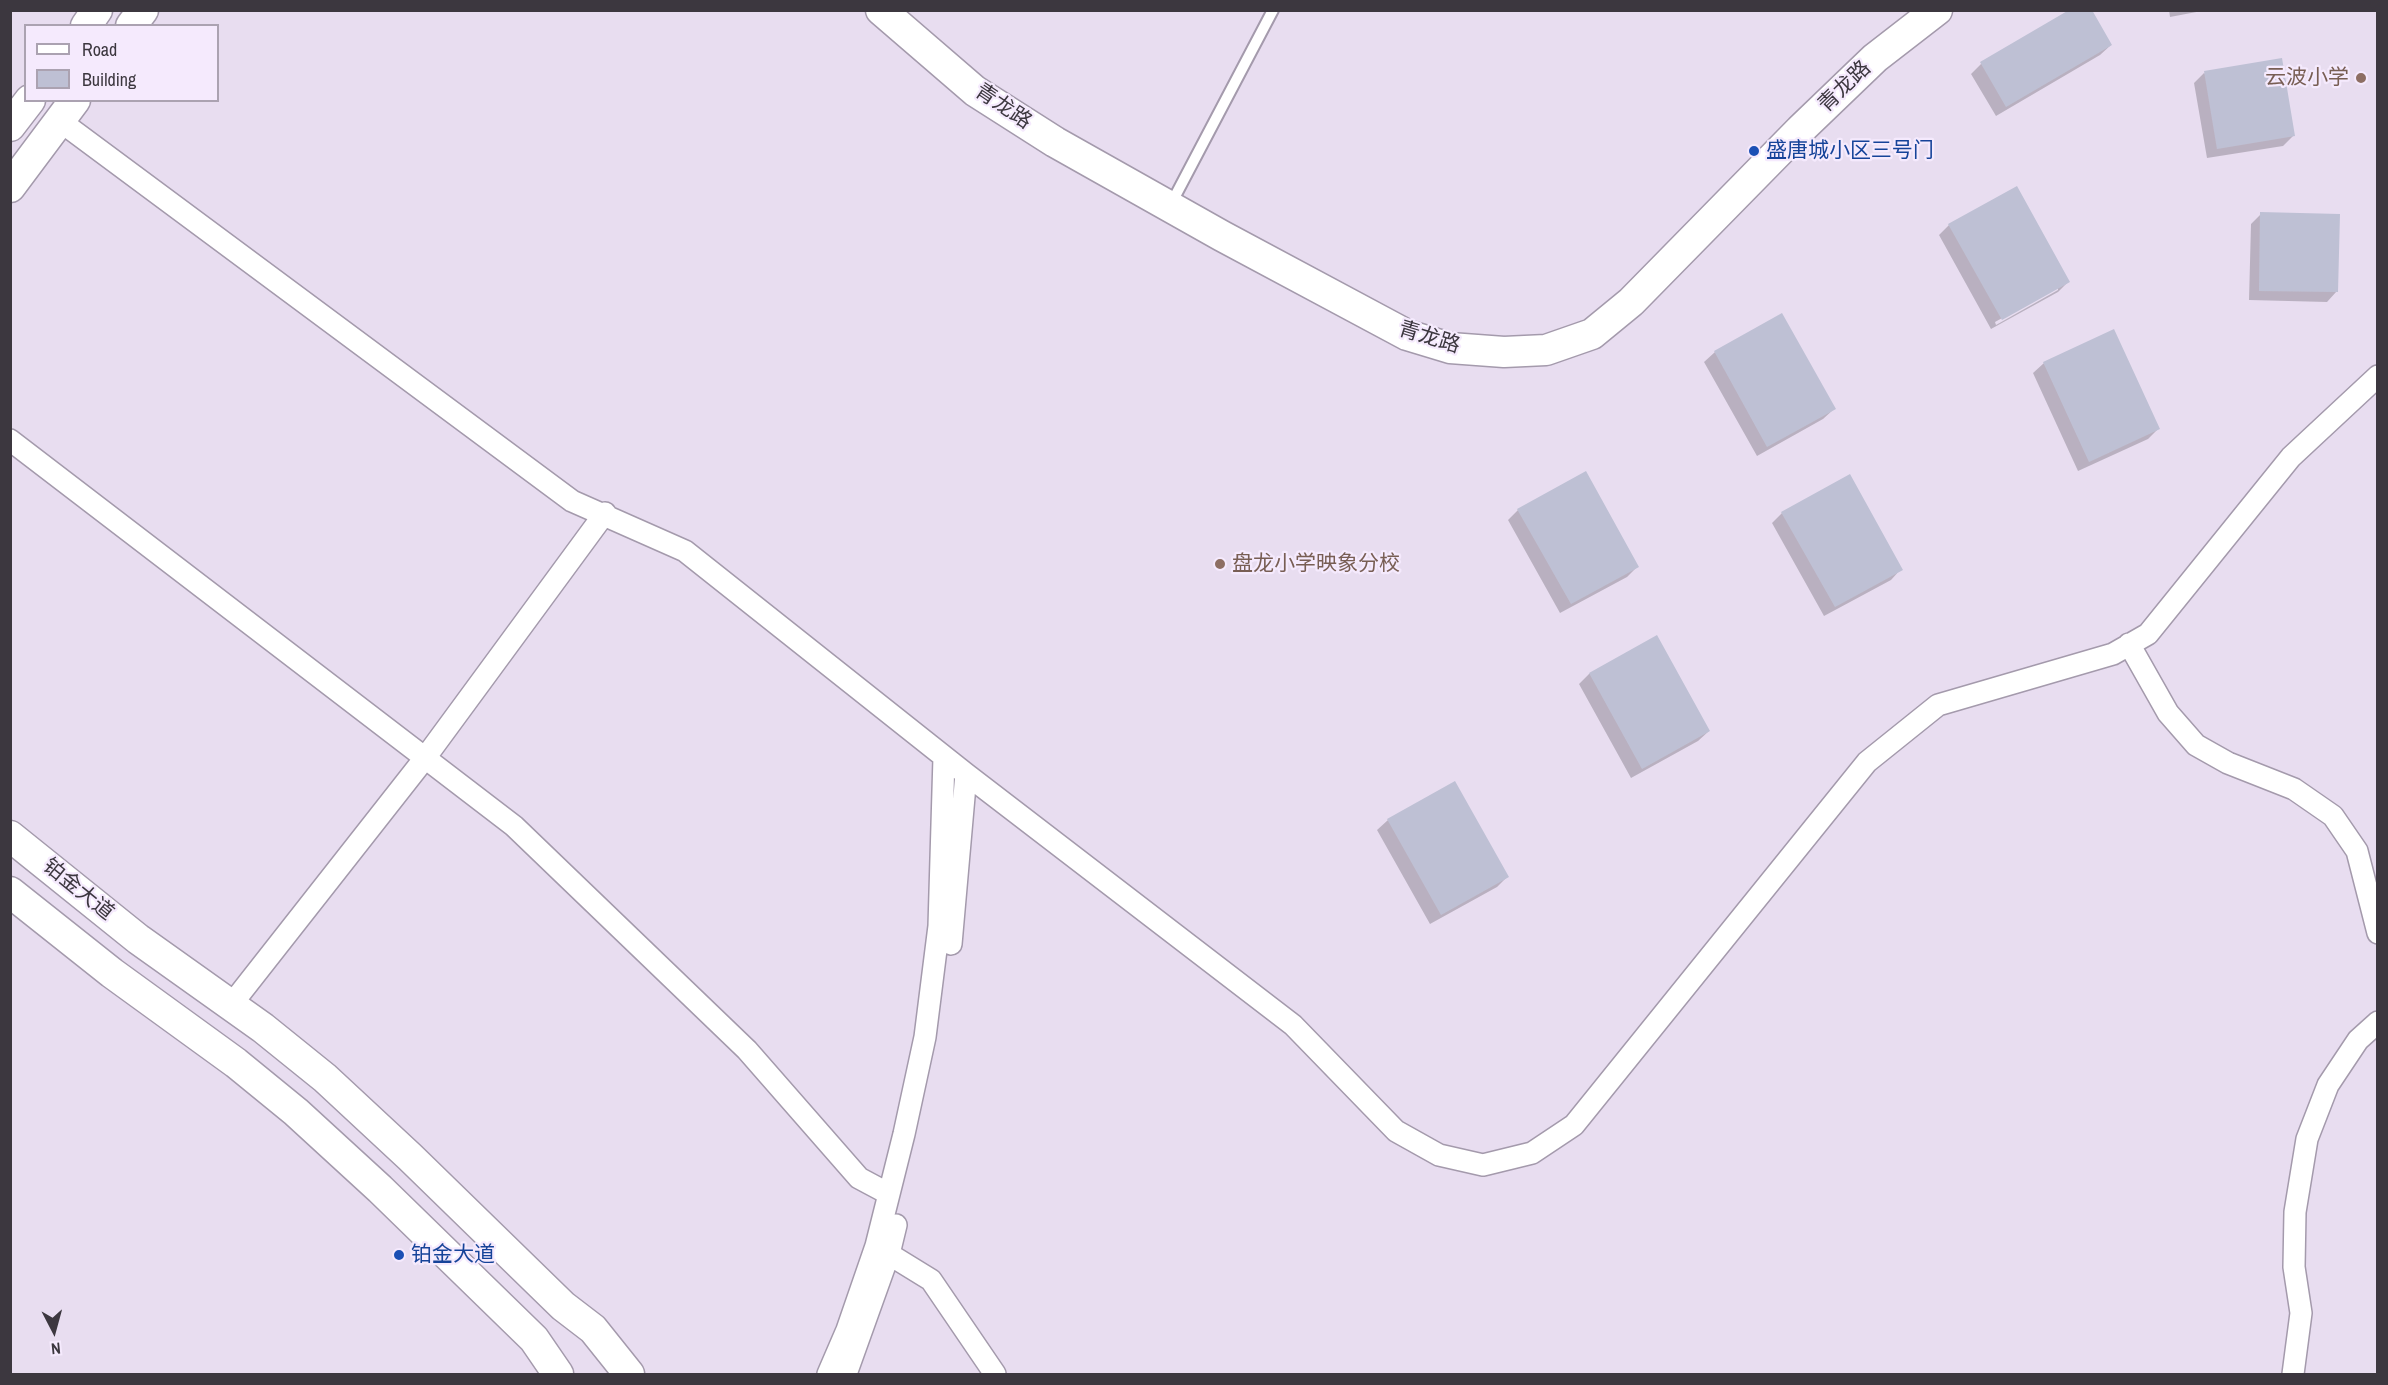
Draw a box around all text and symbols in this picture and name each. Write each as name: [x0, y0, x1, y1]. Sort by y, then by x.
legend: [24, 24, 219, 102]
text: Road: [82, 37, 117, 62]
street label: 青龙路: [1814, 56, 1876, 118]
place label: 云波小学: [2265, 65, 2349, 91]
text: Building: [82, 67, 136, 92]
marker: 云波小学: [2354, 71, 2368, 85]
street label: 青龙路: [970, 79, 1036, 135]
place label: 盛唐城小区三号门: [1766, 138, 1934, 164]
marker: 盛唐城小区三号门: [1747, 144, 1761, 158]
street label: 青龙路: [1395, 317, 1463, 359]
place label: 盘龙小学映象分校: [1232, 551, 1400, 577]
marker: 盘龙小学映象分校: [1213, 557, 1227, 571]
street label: 铂金大道: [37, 854, 119, 926]
place label: 铂金大道: [411, 1242, 495, 1268]
marker: 铂金大道: [392, 1248, 406, 1262]
north arrow: [24, 1301, 84, 1361]
text: N: [50, 1337, 62, 1360]

